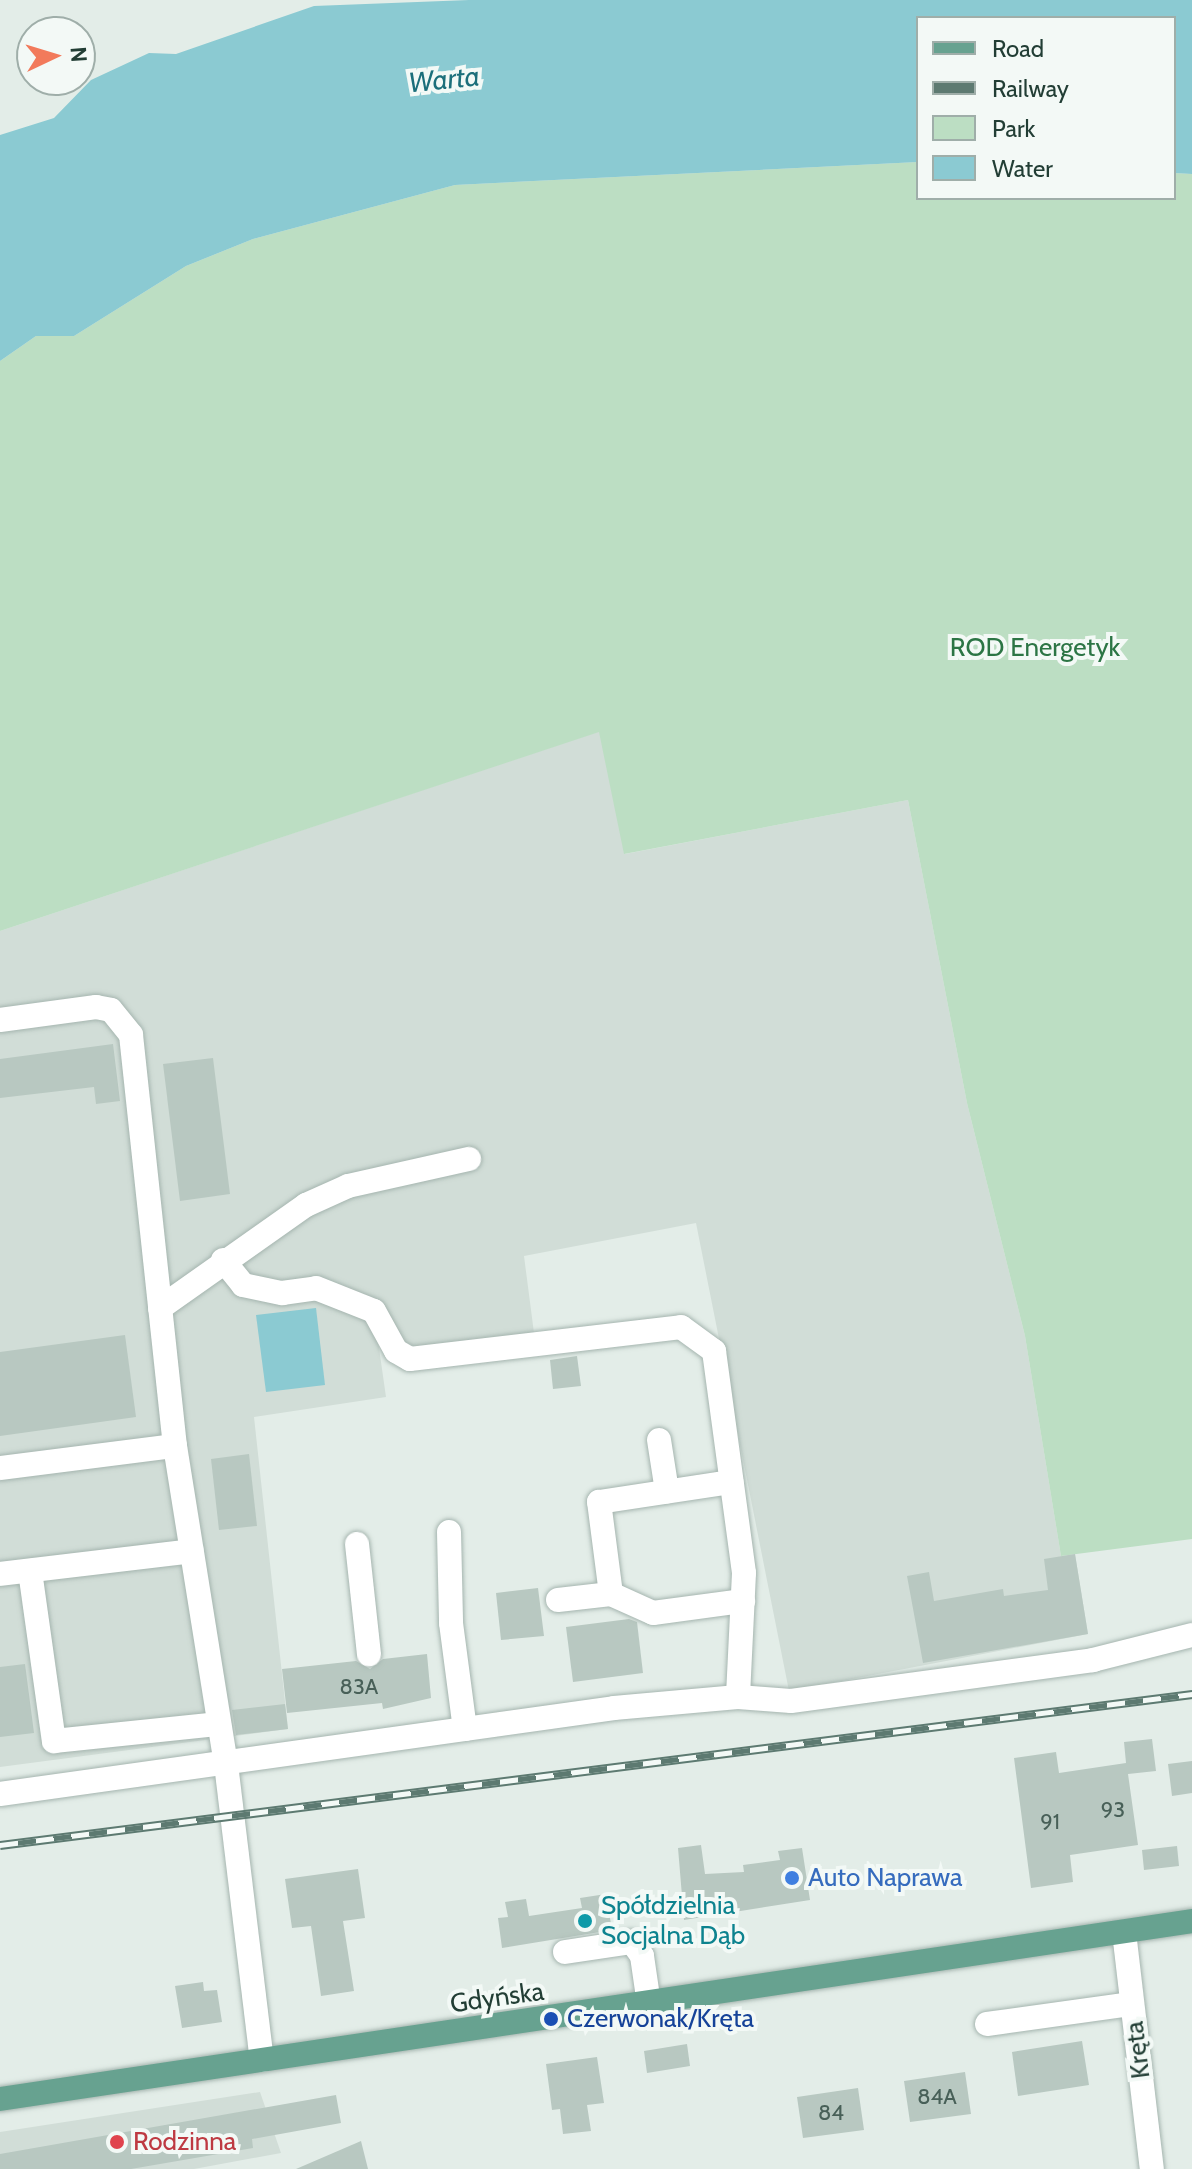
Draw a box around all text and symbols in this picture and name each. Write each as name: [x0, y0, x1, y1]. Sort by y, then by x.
north arrow: [16, 16, 96, 96]
legend: [916, 16, 1176, 200]
text: Road: [992, 34, 1044, 63]
text: N: [64, 46, 92, 63]
water label: Warta: [407, 59, 481, 99]
text: Railway: [992, 74, 1069, 103]
text: Park: [992, 114, 1035, 143]
text: Water: [992, 154, 1053, 183]
park label: ROD Energetyk: [950, 632, 1120, 664]
house number: 83A: [340, 1674, 378, 1700]
house number: 93: [1101, 1797, 1125, 1823]
house number: 91: [1040, 1809, 1060, 1835]
place label: Auto Naprawa: [808, 1862, 963, 1894]
marker: Auto Naprawa: [783, 1869, 801, 1887]
place label: Spółdzielnia Socjalna Dąb: [601, 1890, 745, 1952]
marker: Spółdzielnia Socjalna Dąb: [576, 1912, 594, 1930]
street label: Gdyńska: [448, 1976, 546, 2020]
place label: Czerwonak/Kręta: [567, 2003, 754, 2035]
marker: Czerwonak/Kręta: [542, 2010, 560, 2028]
street label: Kręta: [1119, 2020, 1157, 2080]
house number: 84A: [917, 2084, 957, 2110]
house number: 84: [818, 2100, 844, 2126]
place label: Rodzinna: [133, 2126, 236, 2158]
marker: Rodzinna: [108, 2133, 126, 2151]

